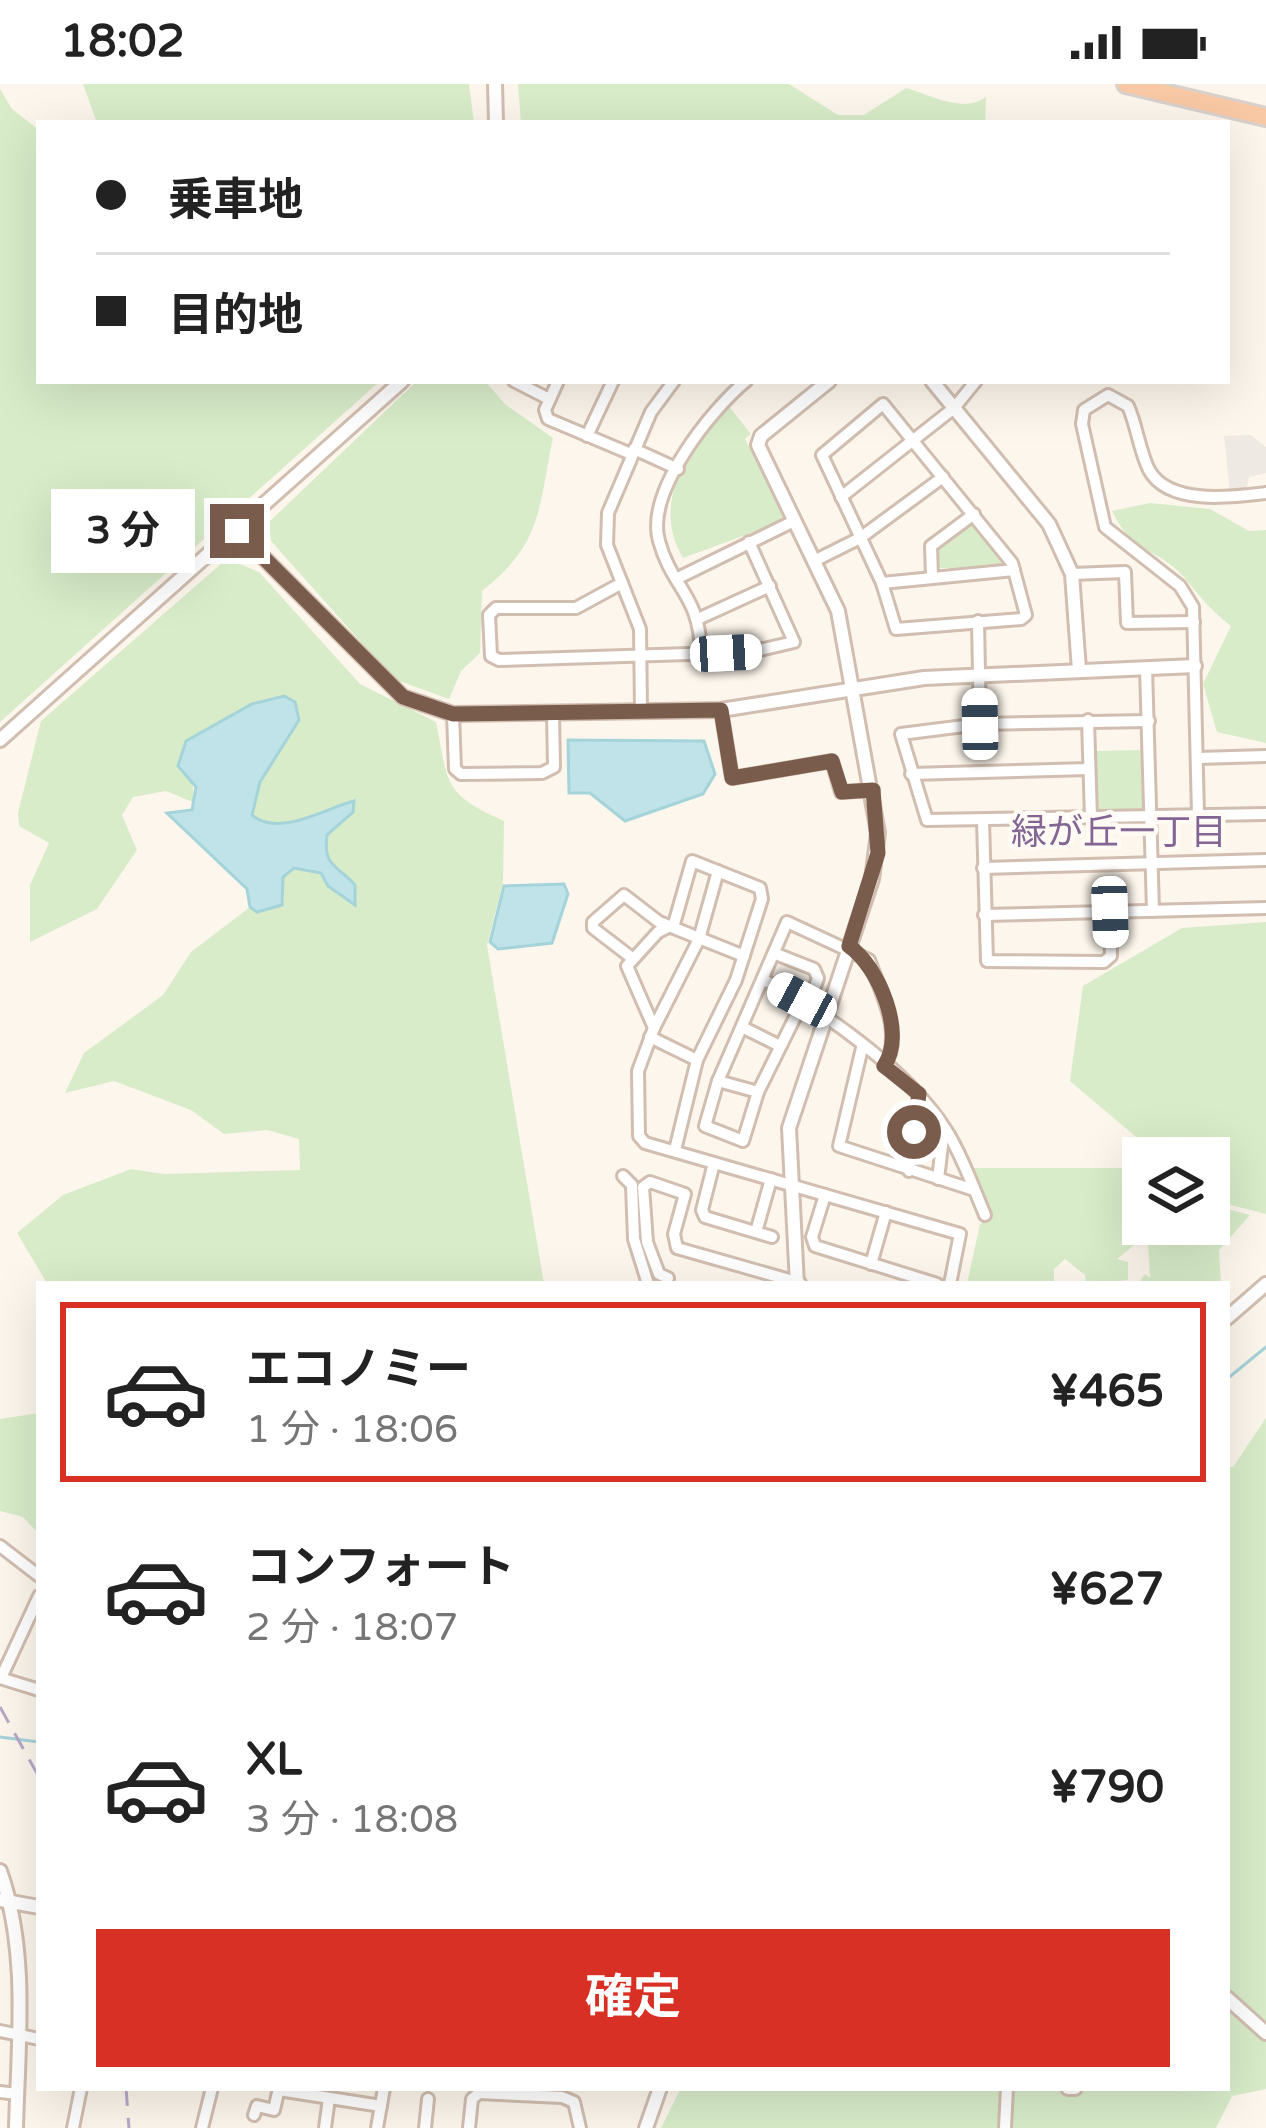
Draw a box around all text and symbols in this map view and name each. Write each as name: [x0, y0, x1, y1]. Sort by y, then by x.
text: 18:02: [60, 15, 185, 69]
text: 乗車地: [168, 174, 303, 228]
text: 目的地: [168, 289, 303, 343]
callout: 3 分: [51, 489, 195, 573]
route end: [210, 504, 264, 558]
text: 3 分: [86, 507, 160, 554]
car: [689, 633, 763, 673]
car: [961, 688, 999, 760]
district label: 緑が丘一丁目: [1011, 811, 1227, 854]
car: [1091, 875, 1129, 949]
car: [762, 967, 842, 1033]
route start: [887, 1105, 941, 1159]
map controls: [1122, 1137, 1230, 1245]
button: layers: [1122, 1137, 1230, 1245]
icon: car: [102, 1338, 210, 1446]
text: エコノミー: [246, 1343, 471, 1397]
text: ¥465: [1050, 1365, 1164, 1419]
text: 1 分 · 18:06: [246, 1406, 458, 1453]
icon: car: [102, 1536, 210, 1644]
text: コンフォート: [246, 1541, 515, 1595]
text: ¥627: [1050, 1563, 1164, 1617]
text: 2 分 · 18:07: [246, 1604, 458, 1651]
text: XL: [246, 1733, 302, 1787]
icon: car: [102, 1734, 210, 1842]
text: ¥790: [1050, 1761, 1164, 1815]
text: 3 分 · 18:08: [246, 1796, 458, 1843]
button: 確定: [96, 1929, 1170, 2067]

